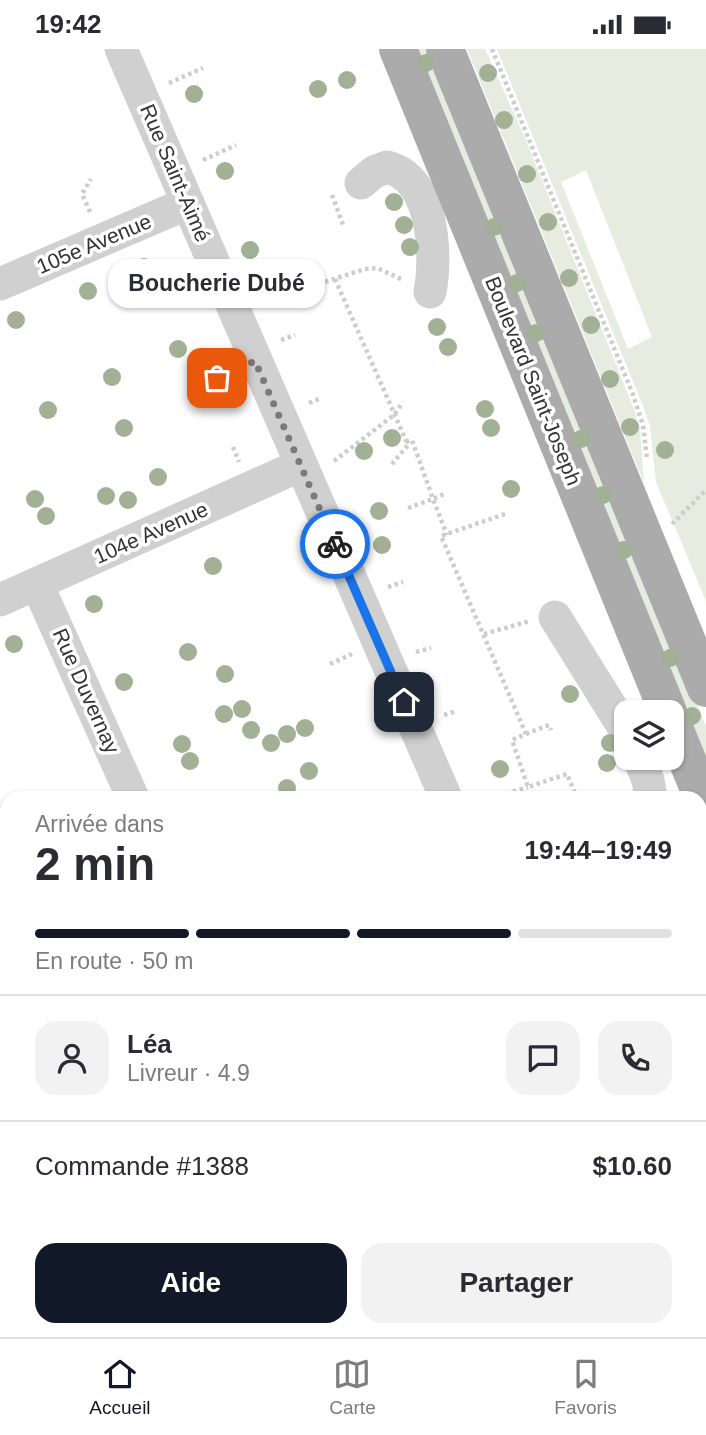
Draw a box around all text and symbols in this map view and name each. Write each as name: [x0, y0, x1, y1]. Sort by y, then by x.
text: 19:42: [35, 9, 102, 39]
street label: Rue Saint-Aimé: [136, 101, 215, 245]
street label: 105e Avenue: [33, 209, 155, 278]
callout: Boucherie Dubé: [108, 259, 326, 308]
text: Boucherie Dubé: [128, 270, 305, 296]
street label: Boulevard Saint-Joseph: [481, 273, 586, 488]
pin: [187, 348, 247, 408]
icon: bag: [198, 359, 236, 397]
street label: 104e Avenue: [90, 497, 211, 568]
courier: [300, 509, 370, 579]
icon: bike: [316, 525, 354, 563]
street label: Rue Duvernay: [49, 625, 124, 757]
pin: [374, 672, 434, 732]
icon: home: [385, 683, 423, 721]
map controls: [614, 700, 684, 770]
button: layers: [614, 700, 684, 770]
text: Arrivée dans: [35, 811, 164, 837]
text: 19:44–19:49: [525, 835, 672, 865]
text: 2 min: [35, 838, 155, 890]
text: En route · 50 m: [35, 948, 194, 974]
button: person: [35, 1021, 109, 1095]
button: chat: [506, 1021, 580, 1095]
button: phone: [598, 1021, 672, 1095]
text: Léa: [127, 1029, 172, 1059]
text: Livreur · 4.9: [127, 1060, 250, 1086]
text: Commande #1388: [35, 1151, 249, 1181]
text: $10.60: [592, 1151, 672, 1181]
button: Aide: [35, 1243, 347, 1323]
button: Partager: [361, 1243, 672, 1323]
tab: Accueil: [89, 1355, 151, 1419]
tab: Carte: [329, 1355, 376, 1419]
tab: Favoris: [554, 1355, 617, 1419]

